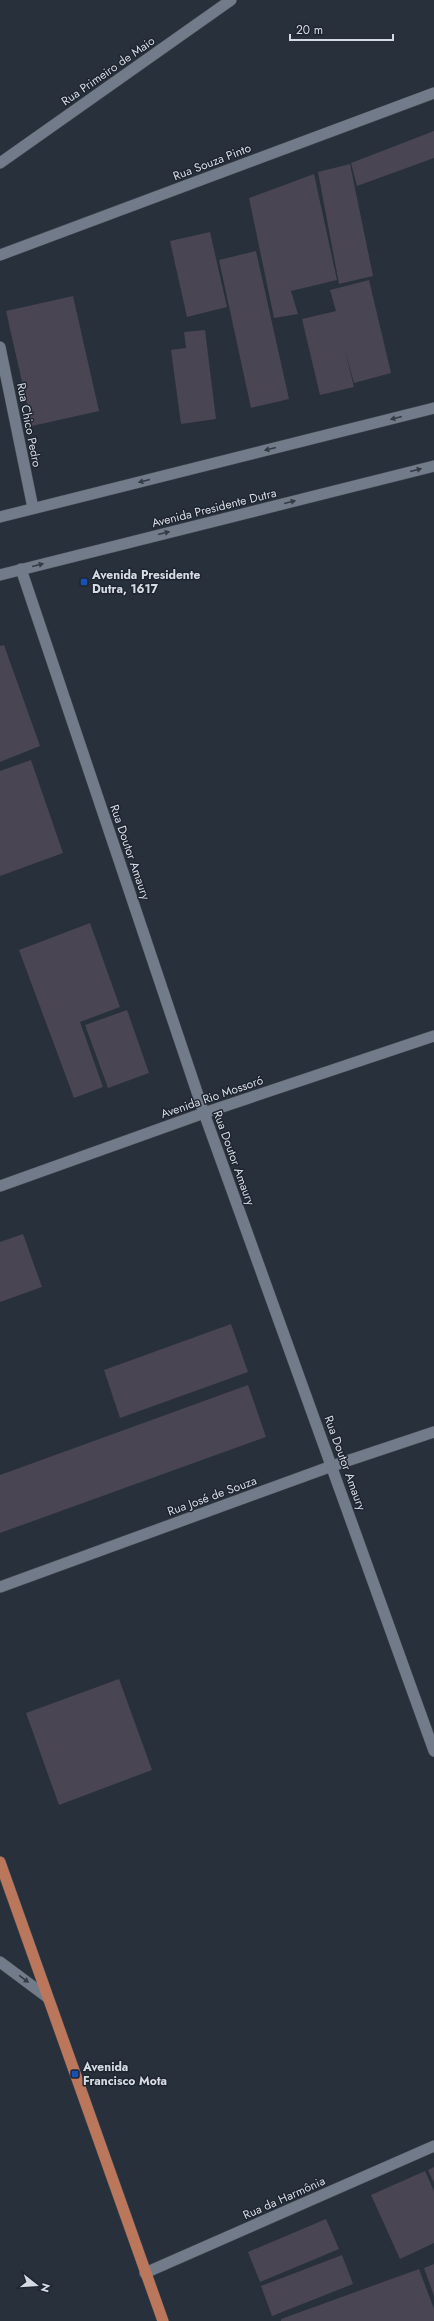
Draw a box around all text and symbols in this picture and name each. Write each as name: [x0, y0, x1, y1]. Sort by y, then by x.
scale bar: [290, 16, 393, 42]
text: 20 m: [296, 21, 323, 39]
street label: Rua Primeiro de Maio: [58, 32, 159, 110]
street label: Rua Souza Pinto: [170, 139, 254, 185]
street label: Rua Chico Pedro: [12, 381, 46, 469]
one-way arrow: [390, 415, 402, 421]
one-way arrow: [264, 447, 276, 453]
one-way arrow: [410, 467, 422, 473]
one-way arrow: [138, 478, 150, 484]
street label: Avenida Presidente Dutra: [150, 484, 278, 532]
one-way arrow: [284, 499, 296, 505]
one-way arrow: [158, 530, 170, 536]
one-way arrow: [32, 562, 44, 568]
place label: Avenida Presidente Dutra, 1617: [91, 566, 201, 598]
marker: Avenida Presidente Dutra, 1617: [79, 577, 89, 587]
street label: Rua Doutor Amaury: [105, 802, 155, 903]
street label: Avenida Rio Mossoró: [158, 1071, 266, 1123]
street label: Rua Doutor Amaury: [208, 1108, 260, 1209]
street label: Rua Doutor Amaury: [319, 1413, 371, 1514]
street label: Rua José de Souza: [165, 1471, 259, 1520]
one-way arrow: [18, 1975, 29, 1983]
place label: Avenida Francisco Mota: [82, 2058, 167, 2090]
marker: Avenida Francisco Mota: [70, 2069, 80, 2079]
street label: Rua da Harmônia: [240, 2172, 328, 2224]
north arrow: [16, 2265, 56, 2305]
text: N: [37, 2281, 54, 2294]

